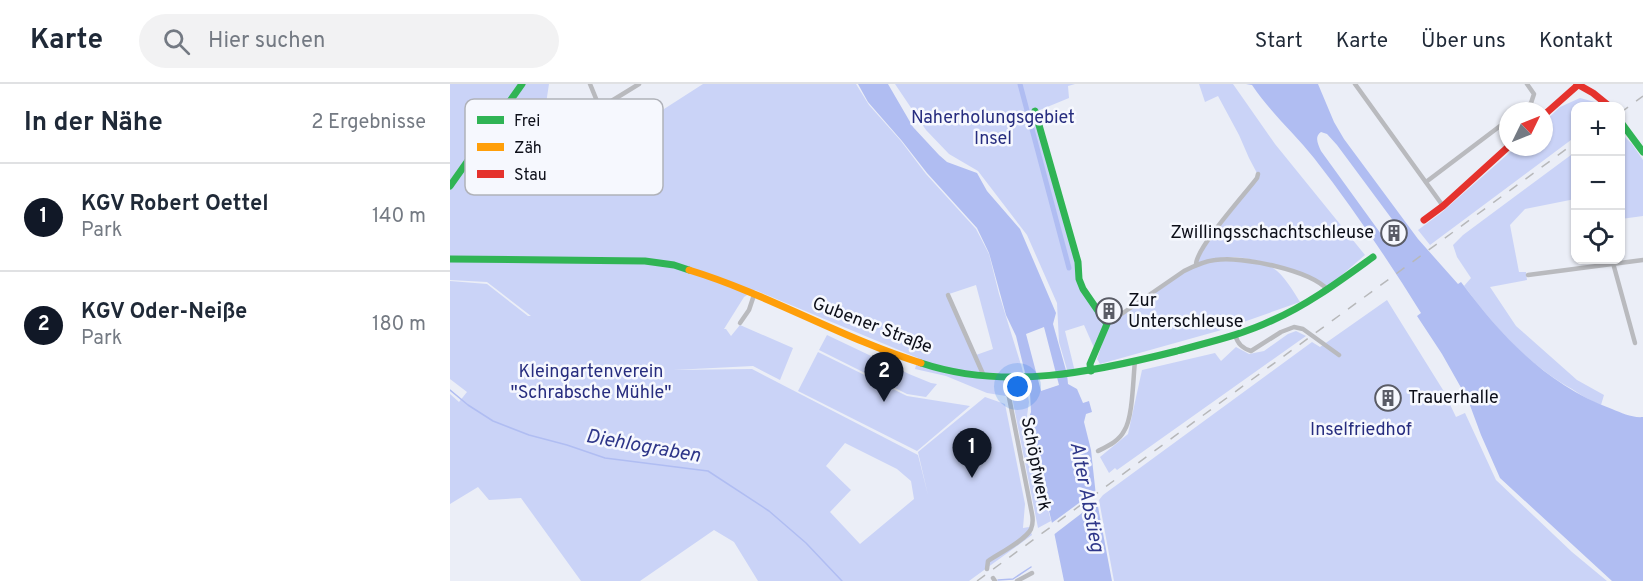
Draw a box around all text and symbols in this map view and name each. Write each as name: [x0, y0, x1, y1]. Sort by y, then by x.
search box: [139, 14, 559, 68]
text: Karte: [30, 23, 103, 59]
icon: search: [160, 25, 193, 58]
text: Hier suchen: [208, 28, 325, 55]
text: Start: [1255, 28, 1303, 55]
text: Karte: [1336, 28, 1388, 55]
text: Über uns: [1421, 28, 1506, 55]
text: Kontakt: [1539, 28, 1613, 55]
legend: [465, 99, 663, 195]
north arrow: [1499, 102, 1553, 156]
map controls: [1571, 102, 1625, 264]
button: +: [1571, 102, 1625, 156]
text: In der Nähe: [24, 107, 163, 140]
park label: Naherholungsgebiet Insel: [911, 107, 1075, 151]
text: 2 Ergebnisse: [311, 110, 426, 136]
text: Frei: [514, 112, 540, 132]
text: Zäh: [514, 139, 542, 159]
button: −: [1571, 156, 1625, 210]
text: Stau: [514, 166, 547, 186]
text: KGV Robert Oettel: [81, 191, 269, 218]
text: 1: [40, 204, 48, 230]
text: 140 m: [372, 204, 426, 230]
button: locate: [1571, 210, 1625, 264]
text: Park: [81, 218, 122, 244]
building icon: Zwillingsschachtschleuse: [1379, 218, 1409, 248]
place label: Zwillingsschachtschleuse: [1170, 222, 1374, 245]
place label: Zur Unterschleuse: [1128, 290, 1243, 334]
street label: Gubener Straße: [809, 293, 935, 359]
building icon: Zur Unterschleuse: [1094, 296, 1124, 326]
text: KGV Oder-Neiße: [81, 299, 247, 326]
text: 2: [37, 312, 50, 338]
text: 180 m: [372, 312, 426, 338]
text: Park: [81, 326, 122, 352]
pin: 2: [864, 352, 904, 402]
park label: Kleingartenverein "Schrabsche Mühle": [510, 361, 672, 405]
your location: [1003, 372, 1032, 401]
building icon: Trauerhalle: [1373, 383, 1403, 413]
place label: Trauerhalle: [1408, 387, 1499, 410]
street label: Schöpfwerk: [1015, 415, 1055, 513]
park label: Inselfriedhof: [1310, 419, 1412, 442]
water label: Diehlograben: [584, 424, 702, 470]
pin: 1: [952, 428, 992, 478]
water label: Alter Abstieg: [1063, 439, 1110, 556]

